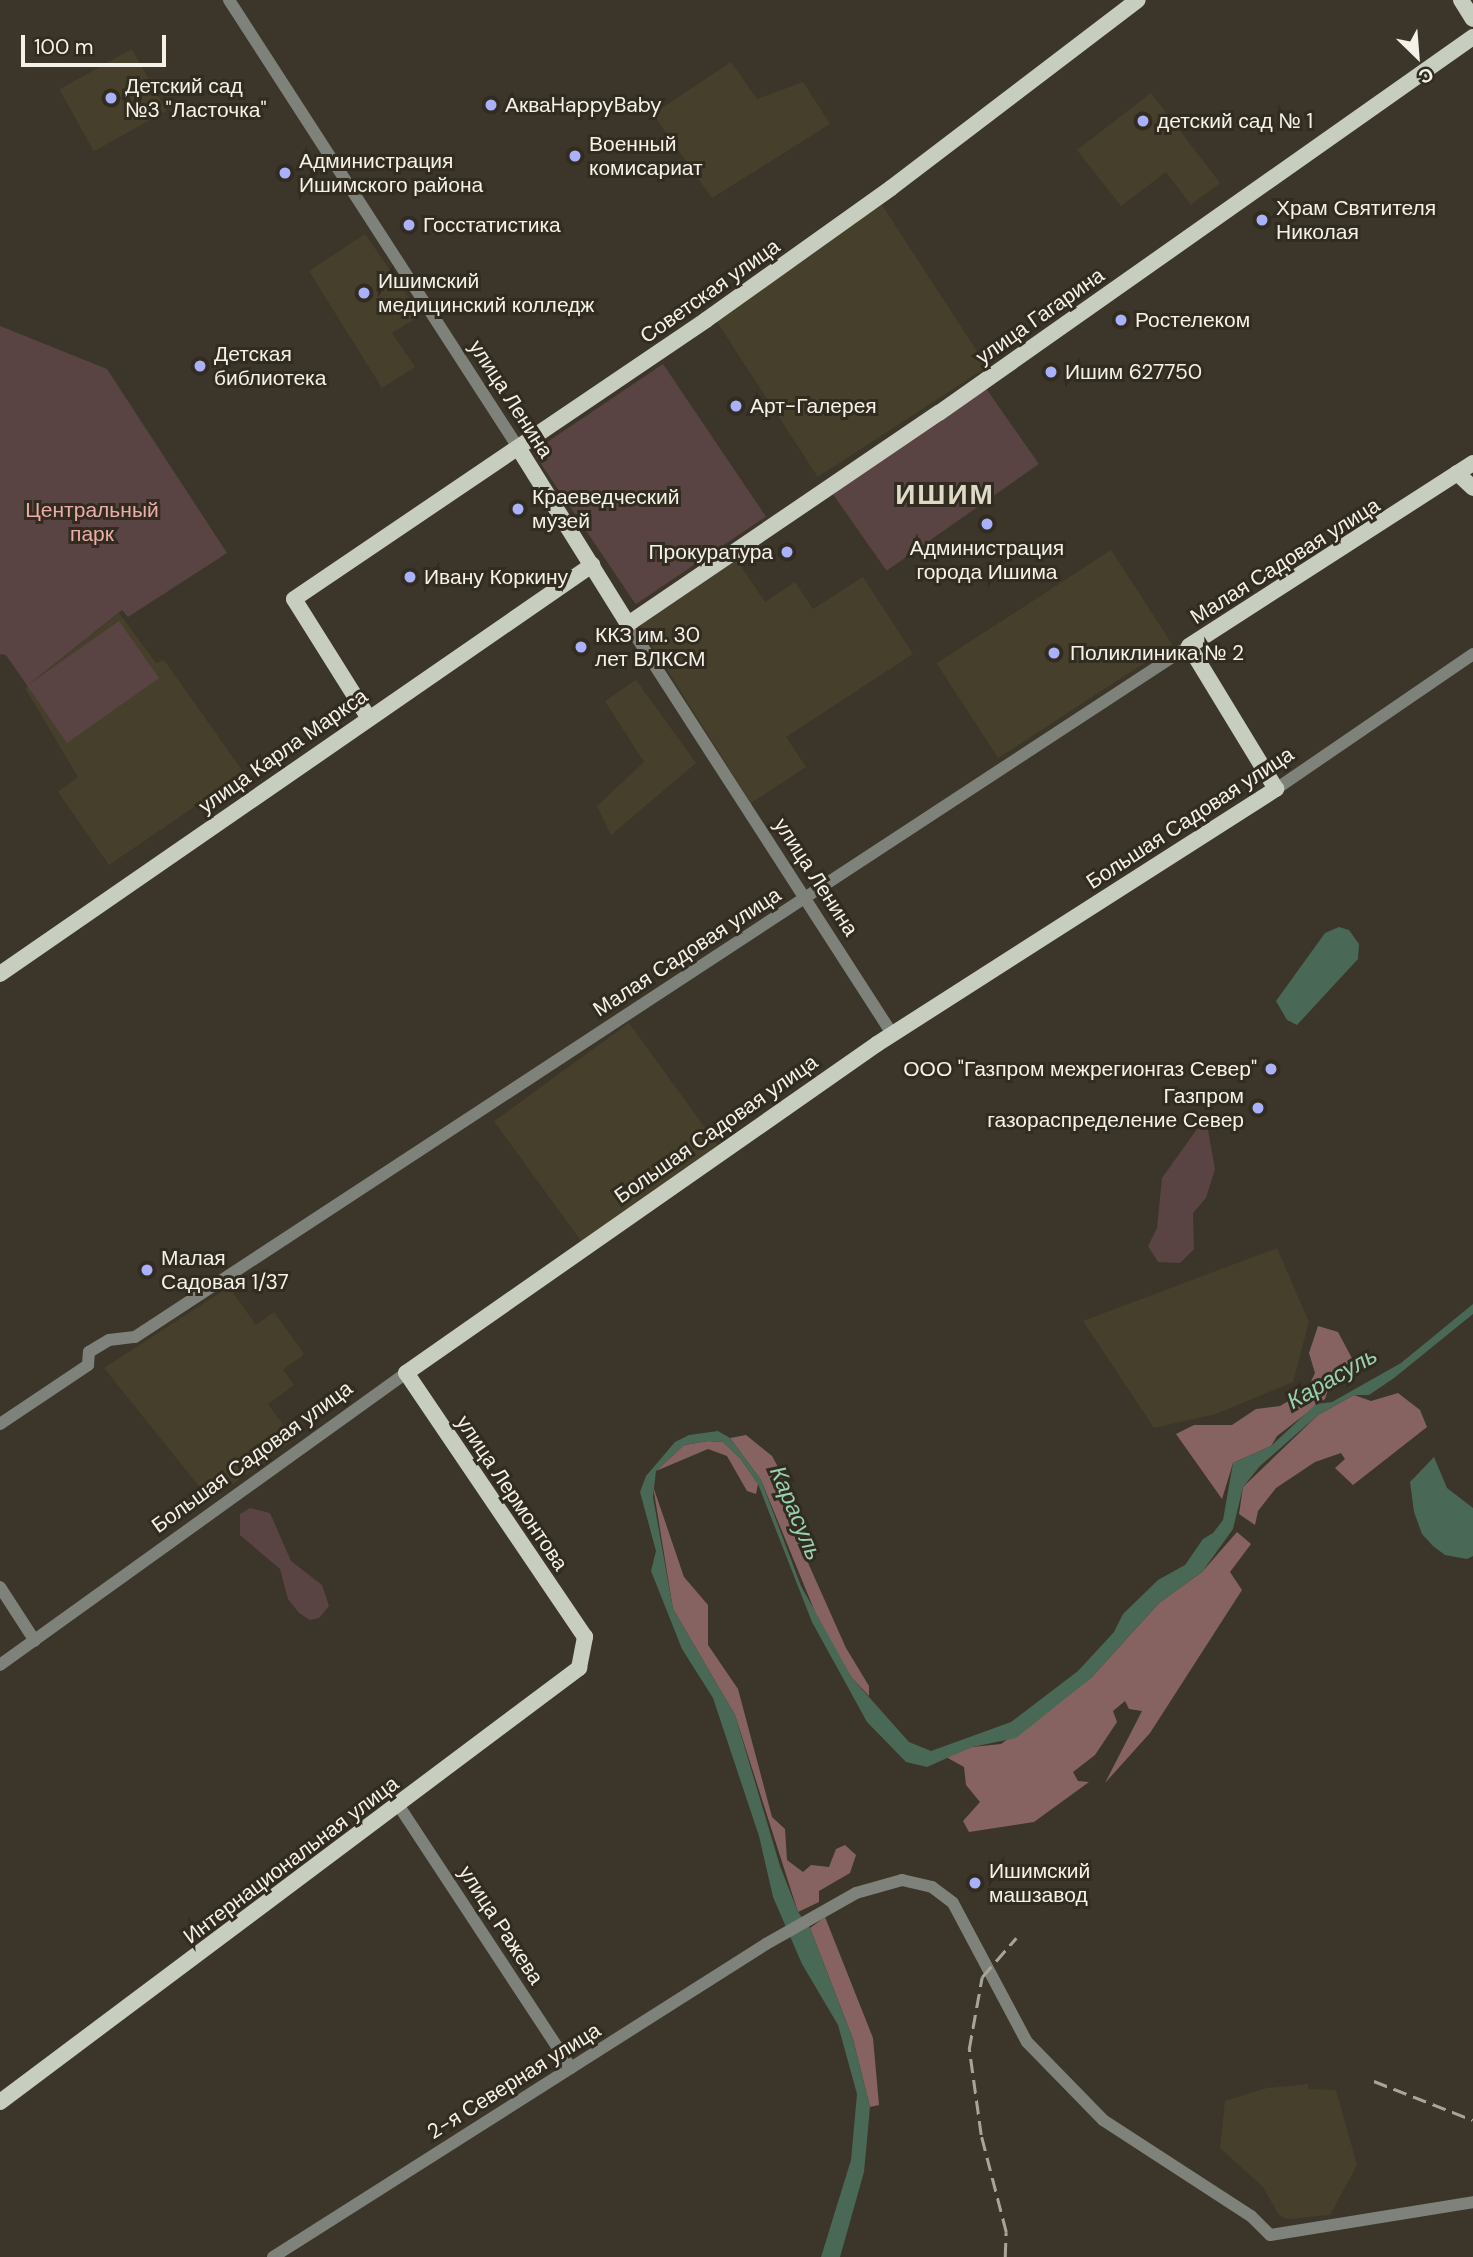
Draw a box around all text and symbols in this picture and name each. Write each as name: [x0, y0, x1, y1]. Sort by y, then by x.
scale bar: [24, 21, 170, 65]
north arrow: [1382, 21, 1452, 91]
text: 100 m: [34, 33, 94, 61]
text: С: [1415, 61, 1438, 90]
place label: Детский сад №3 "Ласточка": [125, 73, 267, 123]
marker: Детский сад №3 "Ласточка": [103, 90, 119, 106]
place label: АкваHappyBaby: [505, 92, 662, 118]
marker: АкваHappyBaby: [483, 97, 499, 113]
place label: детский сад № 1: [1157, 108, 1313, 134]
marker: детский сад № 1: [1135, 113, 1151, 129]
place label: Военный комисариат: [589, 131, 703, 181]
place label: Администрация Ишимского района: [299, 148, 483, 198]
marker: Военный комисариат: [567, 148, 583, 164]
marker: Администрация Ишимского района: [277, 165, 293, 181]
place label: Храм Святителя Николая: [1276, 195, 1436, 245]
place label: Госстатистика: [423, 212, 561, 238]
marker: Храм Святителя Николая: [1254, 212, 1270, 228]
marker: Госстатистика: [401, 217, 417, 233]
street label: Советская улица: [635, 233, 785, 349]
street label: улица Гагарина: [971, 262, 1109, 370]
place label: Ишимский медицинский колледж: [378, 268, 594, 318]
marker: Ишимский медицинский колледж: [356, 285, 372, 301]
place label: Ростелеком: [1135, 307, 1250, 333]
marker: Ростелеком: [1113, 312, 1129, 328]
street label: улица Ленина: [464, 335, 558, 463]
place label: Детская библиотека: [214, 341, 326, 391]
marker: Детская библиотека: [192, 358, 208, 374]
place label: Ишим 627750: [1065, 359, 1202, 385]
marker: Ишим 627750: [1043, 364, 1059, 380]
place label: Арт-Галерея: [750, 393, 877, 419]
marker: Арт-Галерея: [728, 398, 744, 414]
district label: ИШИМ: [896, 478, 994, 512]
place label: Краеведческий музей: [532, 484, 679, 534]
street label: Малая Садовая улица: [1186, 492, 1384, 630]
park label: Центральный парк: [25, 497, 159, 547]
marker: Краеведческий музей: [510, 501, 526, 517]
marker: Администрация города Ишима: [979, 516, 995, 532]
place label: Администрация города Ишима: [910, 535, 1064, 585]
place label: Прокуратура: [648, 539, 773, 565]
marker: Прокуратура: [779, 544, 795, 560]
place label: Ивану Коркину: [424, 564, 568, 590]
marker: Ивану Коркину: [402, 569, 418, 585]
place label: ККЗ им. 30 лет ВЛКСМ: [595, 622, 705, 672]
marker: ККЗ им. 30 лет ВЛКСМ: [573, 639, 589, 655]
place label: Поликлиника № 2: [1070, 640, 1244, 666]
marker: Поликлиника № 2: [1044, 643, 1064, 663]
street label: улица Карла Маркса: [194, 683, 372, 819]
street label: Большая Садовая улица: [1082, 742, 1298, 894]
street label: улица Ленина: [769, 813, 863, 941]
street label: Малая Садовая улица: [588, 882, 786, 1022]
street label: Большая Садовая улица: [610, 1049, 822, 1209]
place label: ООО "Газпром межрегионгаз Север": [903, 1056, 1257, 1082]
marker: ООО "Газпром межрегионгаз Север": [1263, 1061, 1279, 1077]
place label: Газпром газораспределение Север: [987, 1083, 1244, 1133]
marker: Газпром газораспределение Север: [1250, 1100, 1266, 1116]
place label: Малая Садовая 1/37: [161, 1245, 289, 1295]
marker: Малая Садовая 1/37: [139, 1262, 155, 1278]
water label: Карасуль: [1282, 1341, 1382, 1415]
street label: Большая Садовая улица: [147, 1376, 357, 1538]
street label: улица Лермонтова: [451, 1411, 573, 1575]
water label: Карасуль: [764, 1462, 828, 1564]
street label: Интернациональная улица: [179, 1771, 403, 1949]
place label: Ишимский машзавод: [989, 1858, 1090, 1908]
street label: улица Ражева: [453, 1861, 549, 1989]
marker: Ишимский машзавод: [967, 1875, 983, 1891]
street label: 2-я Северная улица: [423, 2017, 605, 2145]

